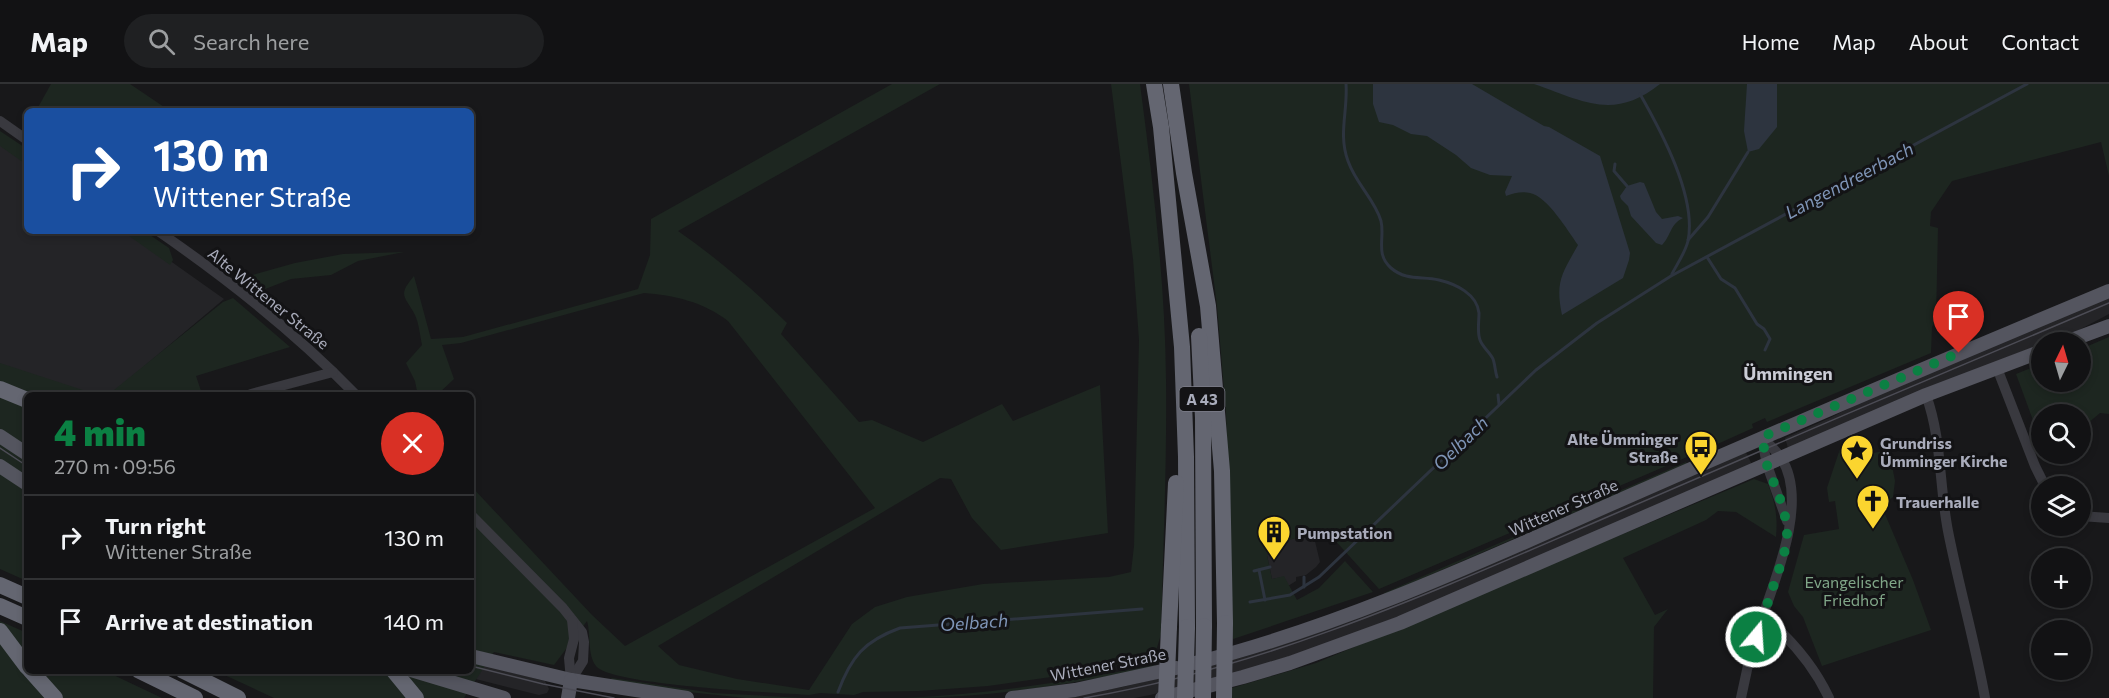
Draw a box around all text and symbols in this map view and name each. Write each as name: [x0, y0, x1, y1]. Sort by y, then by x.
search box: [124, 14, 544, 68]
text: Map: [30, 24, 88, 58]
icon: search: [145, 25, 178, 58]
text: Search here: [193, 28, 309, 55]
text: Home: [1742, 29, 1799, 54]
text: Map: [1832, 29, 1876, 54]
text: About: [1909, 29, 1968, 54]
text: Contact: [2001, 29, 2079, 54]
text: 130 m: [153, 128, 269, 180]
icon: right: [54, 132, 132, 210]
water label: Langendreerbach: [1781, 137, 1917, 223]
text: Wittener Straße: [153, 180, 351, 213]
street label: Alte Wittener Straße: [205, 243, 333, 353]
pin: [1933, 291, 1984, 353]
icon: arrive: [1942, 300, 1975, 333]
north arrow: [2031, 332, 2091, 392]
map controls: [2031, 332, 2091, 680]
district label: Ümmingen: [1743, 362, 1833, 384]
road number: A 43: [1180, 387, 1224, 411]
button: search: [2031, 404, 2091, 464]
text: 4 min: [54, 409, 146, 453]
water label: Oelbach: [1428, 411, 1492, 475]
button: close: [381, 412, 444, 475]
place label: Alte Ümminger Straße: [1567, 429, 1678, 466]
bus stop icon: Alte Ümminger Straße: [1683, 429, 1719, 476]
place icon: Grundriss Ümminger Kirche: [1839, 433, 1875, 480]
place label: Grundriss Ümminger Kirche: [1880, 433, 2007, 470]
text: 270 m · 09:56: [54, 454, 176, 478]
street label: Wittener Straße: [1505, 474, 1621, 540]
button: layers: [2031, 476, 2091, 536]
church icon: Trauerhalle: [1855, 483, 1891, 530]
place label: Trauerhalle: [1896, 492, 1979, 511]
text: Turn right: [105, 512, 206, 539]
building icon: Pumpstation: [1256, 514, 1292, 561]
icon: right: [54, 521, 87, 554]
place label: Pumpstation: [1297, 523, 1392, 542]
text: 130 m: [384, 524, 444, 551]
text: Wittener Straße: [105, 539, 252, 563]
button: +: [2031, 548, 2091, 608]
park label: Evangelischer Friedhof: [1804, 572, 1904, 609]
icon: arrive: [54, 605, 87, 638]
position arrow: [1724, 605, 1788, 669]
text: Arrive at destination: [105, 608, 313, 635]
text: 140 m: [384, 608, 444, 635]
water label: Oelbach: [939, 609, 1009, 635]
button: −: [2031, 620, 2091, 680]
street label: Wittener Straße: [1049, 643, 1167, 685]

